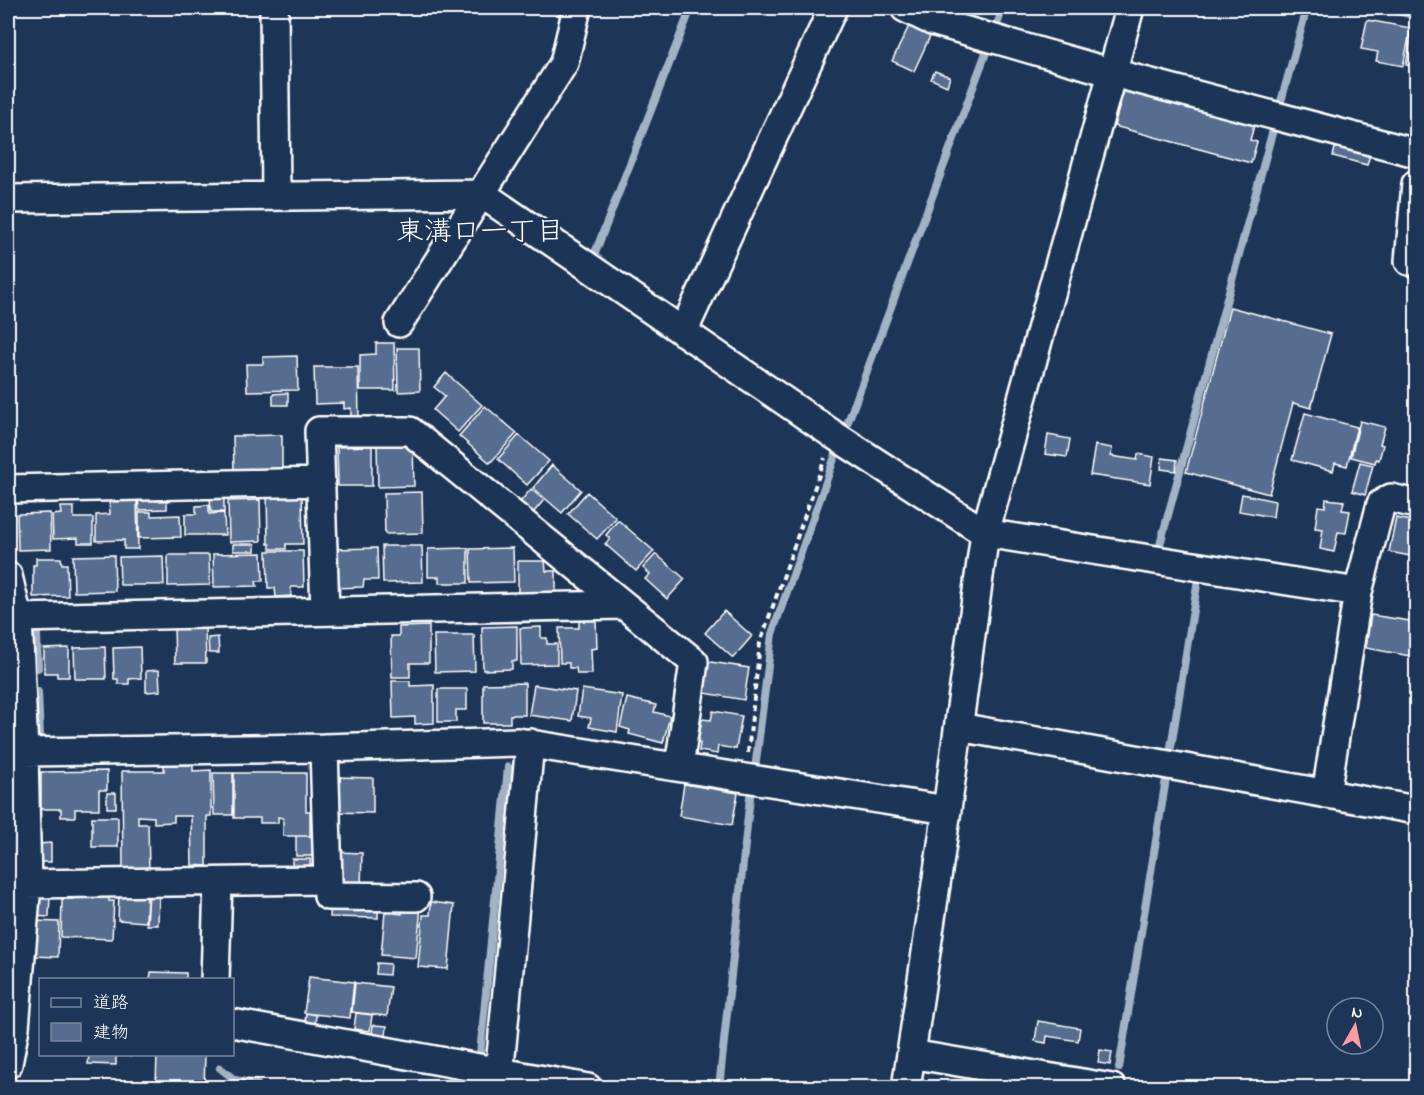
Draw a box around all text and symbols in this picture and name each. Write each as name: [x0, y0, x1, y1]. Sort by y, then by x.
district label: 東溝口一丁目: [396, 213, 564, 254]
legend: [39, 978, 234, 1056]
text: 道路: [93, 991, 129, 1017]
north arrow: [1325, 996, 1385, 1056]
text: N: [1350, 1000, 1364, 1026]
text: 建物: [93, 1021, 129, 1047]

